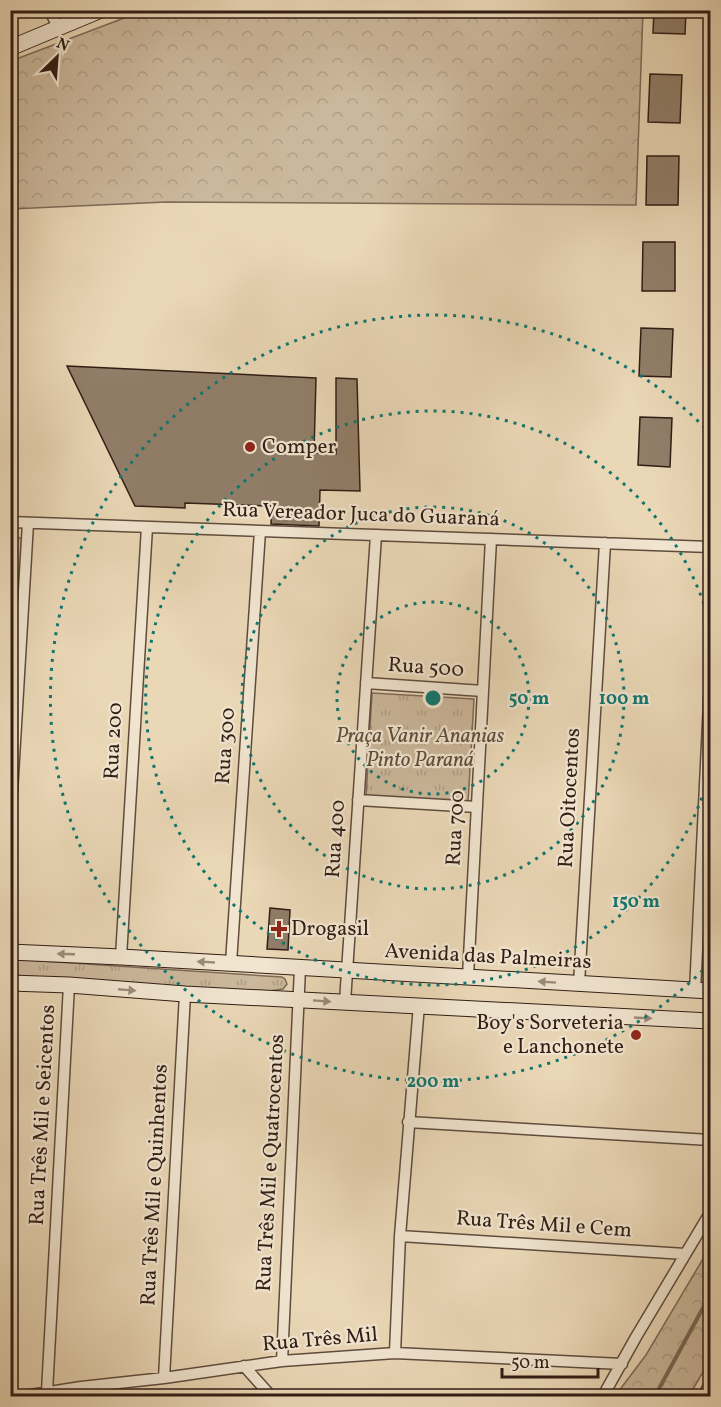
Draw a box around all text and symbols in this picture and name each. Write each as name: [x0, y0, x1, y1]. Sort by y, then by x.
north arrow: [27, 27, 87, 87]
text: N: [53, 33, 73, 58]
place label: Comper: [262, 433, 336, 462]
marker: Comper: [243, 440, 257, 454]
street label: Rua Vereador Juca do Guaraná: [222, 496, 500, 534]
street label: Rua 500: [387, 651, 465, 685]
text: 50 m: [509, 687, 549, 712]
text: 100 m: [599, 687, 649, 712]
centre of rings: [423, 688, 443, 708]
street label: Rua 200: [97, 701, 131, 781]
street label: Rua 300: [209, 707, 243, 785]
park label: Praça Vanir Ananias Pinto Paraná: [336, 722, 505, 775]
street label: Rua Oitocentos: [552, 727, 588, 869]
street label: Rua 700: [440, 789, 472, 867]
street label: Rua 400: [319, 799, 353, 879]
text: 150 m: [612, 890, 660, 915]
place label: Drogasil: [291, 915, 369, 944]
marker: Drogasil: [272, 922, 286, 936]
street label: Avenida das Palmeiras: [384, 937, 592, 977]
one-way arrow: [56, 950, 75, 959]
one-way arrow: [196, 957, 215, 966]
one-way arrow: [538, 977, 557, 986]
one-way arrow: [118, 985, 137, 994]
one-way arrow: [313, 996, 332, 1005]
street label: Rua Três Mil e Seicentos: [23, 1004, 63, 1226]
place label: Boy's Sorveteria e Lanchonete: [476, 1009, 624, 1062]
one-way arrow: [633, 1013, 652, 1022]
marker: Boy's Sorveteria e Lanchonete: [629, 1028, 643, 1042]
street label: Rua Três Mil e Quatrocentos: [250, 1033, 292, 1293]
street label: Rua Três Mil e Quinhentos: [134, 1063, 176, 1307]
text: 200 m: [407, 1070, 459, 1095]
street label: Rua Três Mil e Cem: [455, 1204, 633, 1246]
street label: Rua Três Mil: [261, 1321, 379, 1359]
scale bar: [502, 1341, 598, 1379]
text: 50 m: [511, 1351, 550, 1376]

